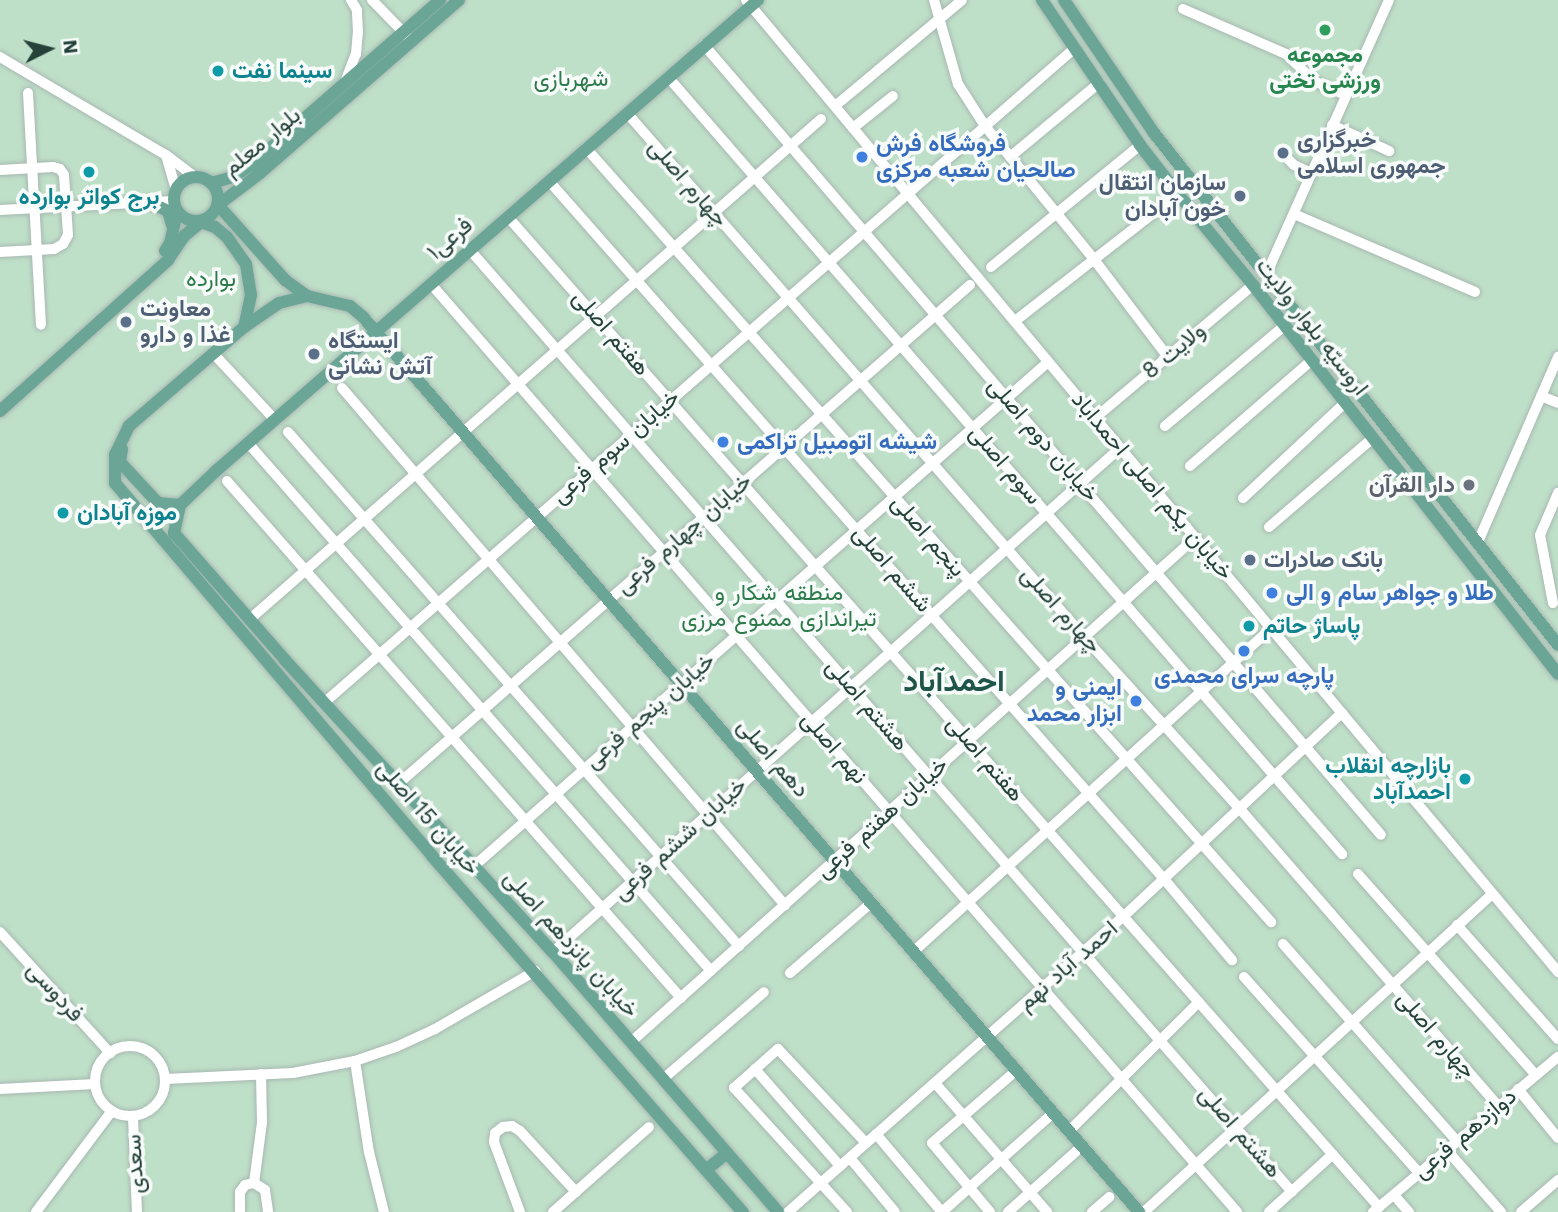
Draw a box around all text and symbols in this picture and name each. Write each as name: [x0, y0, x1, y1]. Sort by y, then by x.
north arrow: [14, 14, 84, 84]
marker: مجموعه ورزشی تختی: [1317, 22, 1333, 38]
text: N: [58, 39, 83, 55]
place label: مجموعه ورزشی تختی: [1269, 41, 1381, 95]
place label: سینما نفت: [232, 57, 332, 85]
marker: سینما نفت: [210, 63, 226, 79]
park label: شهربازی: [534, 65, 608, 93]
street label: بلوار معلم: [218, 102, 306, 182]
place label: خبرگزاری جمهوری اسلامی: [1297, 126, 1446, 180]
place label: فروشگاه فرش صالحیان شعبه مرکزی: [876, 130, 1076, 184]
street label: چهارم اصلی: [642, 133, 734, 233]
marker: خبرگزاری جمهوری اسلامی: [1275, 145, 1291, 161]
marker: فروشگاه فرش صالحیان شعبه مرکزی: [854, 149, 870, 165]
marker: برج کواتر بوارده: [81, 164, 97, 180]
place label: سازمان انتقال خون آبادان: [1099, 169, 1226, 223]
place label: برج کواتر بوارده: [19, 183, 159, 211]
marker: سازمان انتقال خون آبادان: [1232, 188, 1248, 204]
street label: فرعی۱: [422, 212, 478, 266]
street label: اروسیّه بلوار ولایت: [1250, 253, 1374, 401]
park label: بوارده: [186, 265, 236, 293]
street label: هفتم اصلی: [566, 284, 656, 382]
place label: معاونت غذا و دارو: [140, 295, 231, 349]
marker: معاونت غذا و دارو: [118, 314, 134, 330]
street label: ولایت 8: [1137, 317, 1211, 385]
place label: ایستگاه آتش نشانی: [328, 327, 432, 381]
marker: ایستگاه آتش نشانی: [306, 346, 322, 362]
street label: خیابان دوم اصلی: [982, 372, 1104, 508]
street label: خیابان سوم فرعی: [546, 384, 686, 510]
street label: خیابان یکم اصلی احمداباد: [1065, 386, 1239, 586]
street label: سوم اصلی: [963, 419, 1047, 511]
place label: شیشه اتومبیل تراکمی: [737, 428, 937, 456]
marker: شیشه اتومبیل تراکمی: [715, 434, 731, 450]
street label: خیابان چهارم فرعی: [610, 467, 758, 601]
place label: دار القرآن: [1369, 471, 1455, 499]
marker: دار القرآن: [1461, 477, 1477, 493]
street label: پنجم اصلی: [885, 489, 971, 583]
place label: موزه آبادان: [77, 499, 177, 527]
marker: موزه آبادان: [55, 505, 71, 521]
street label: ششم اصلی: [847, 520, 937, 618]
place label: بانک صادرات: [1264, 546, 1383, 574]
marker: بانک صادرات: [1242, 552, 1258, 568]
street label: چهارم اصلی: [1015, 561, 1107, 659]
park label: منطقه شکار و تیراندازی ممنوع مرزی: [681, 579, 877, 633]
place label: طلا و جواهر سام و الی: [1286, 579, 1494, 607]
marker: طلا و جواهر سام و الی: [1264, 585, 1280, 601]
place label: پاساژ حاتم: [1263, 612, 1360, 640]
marker: پاساژ حاتم: [1241, 618, 1257, 634]
marker: پارچه سرای محمدی: [1236, 643, 1252, 659]
street label: خیابان پنجم فرعی: [579, 647, 721, 775]
street label: هشتم اصلی: [820, 653, 914, 757]
place label: پارچه سرای محمدی: [1154, 662, 1334, 690]
district label: احمدآباد: [903, 663, 1005, 699]
place label: ایمنی و ابزار محمد: [1027, 674, 1122, 728]
marker: ایمنی و ابزار محمد: [1128, 693, 1144, 709]
street label: نهم اصلی: [795, 706, 873, 790]
street label: هفتم اصلی: [940, 710, 1030, 808]
street label: دهم اصلی: [731, 713, 815, 803]
street label: خیابان هفتم فرعی: [810, 751, 954, 885]
place label: بازارچه انقلاب احمدآباد: [1325, 752, 1451, 806]
street label: خیابان 15 اصلی: [371, 755, 485, 881]
marker: بازارچه انقلاب احمدآباد: [1457, 771, 1473, 787]
street label: خیابان ششم فرعی: [607, 772, 753, 906]
street label: خیابان پانزدهم اصلی: [498, 865, 644, 1023]
street label: احمد آباد نهم: [1012, 915, 1124, 1017]
street label: فردوسی: [21, 956, 89, 1028]
street label: چهارم اصلی: [1390, 985, 1482, 1085]
street label: هشتم اصلی: [1193, 1080, 1287, 1184]
street label: دوازدهم فرعی: [1408, 1083, 1522, 1185]
street label: سعدی: [120, 1133, 150, 1195]

